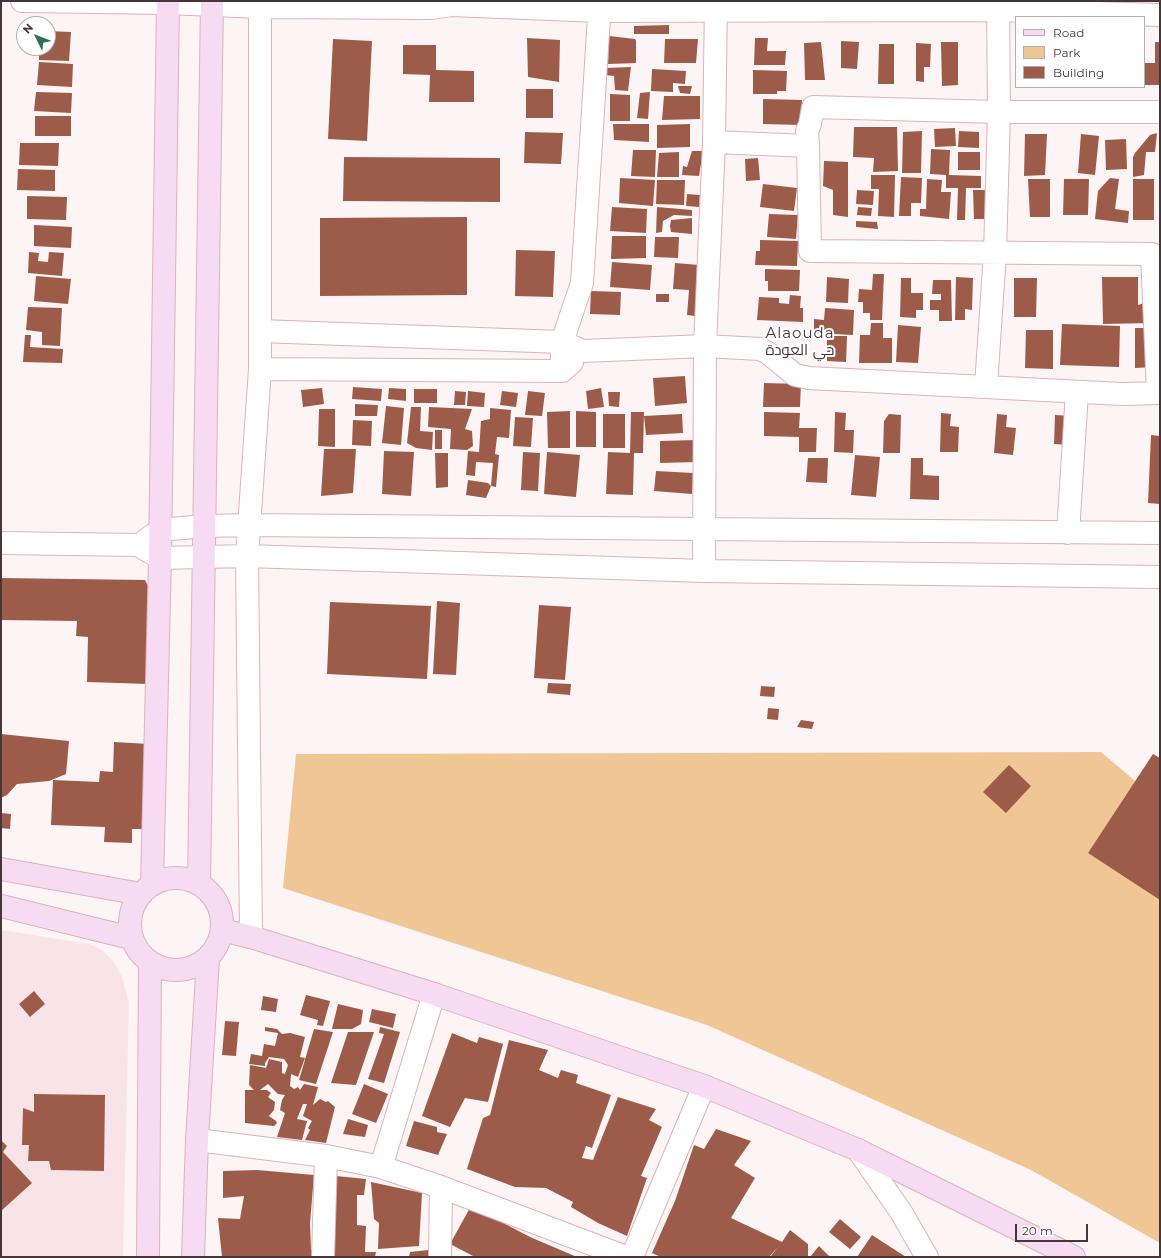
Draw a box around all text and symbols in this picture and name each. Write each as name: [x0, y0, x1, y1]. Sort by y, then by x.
north arrow: [16, 16, 56, 56]
legend: [1015, 16, 1145, 88]
text: N: [20, 20, 36, 37]
text: Road: [1053, 25, 1084, 40]
text: Park: [1053, 45, 1080, 60]
text: Building: [1053, 65, 1104, 80]
district label: Alaouda حي العودة: [765, 325, 835, 360]
scale bar: [1017, 1216, 1090, 1242]
text: 20 m: [1022, 1223, 1053, 1238]

